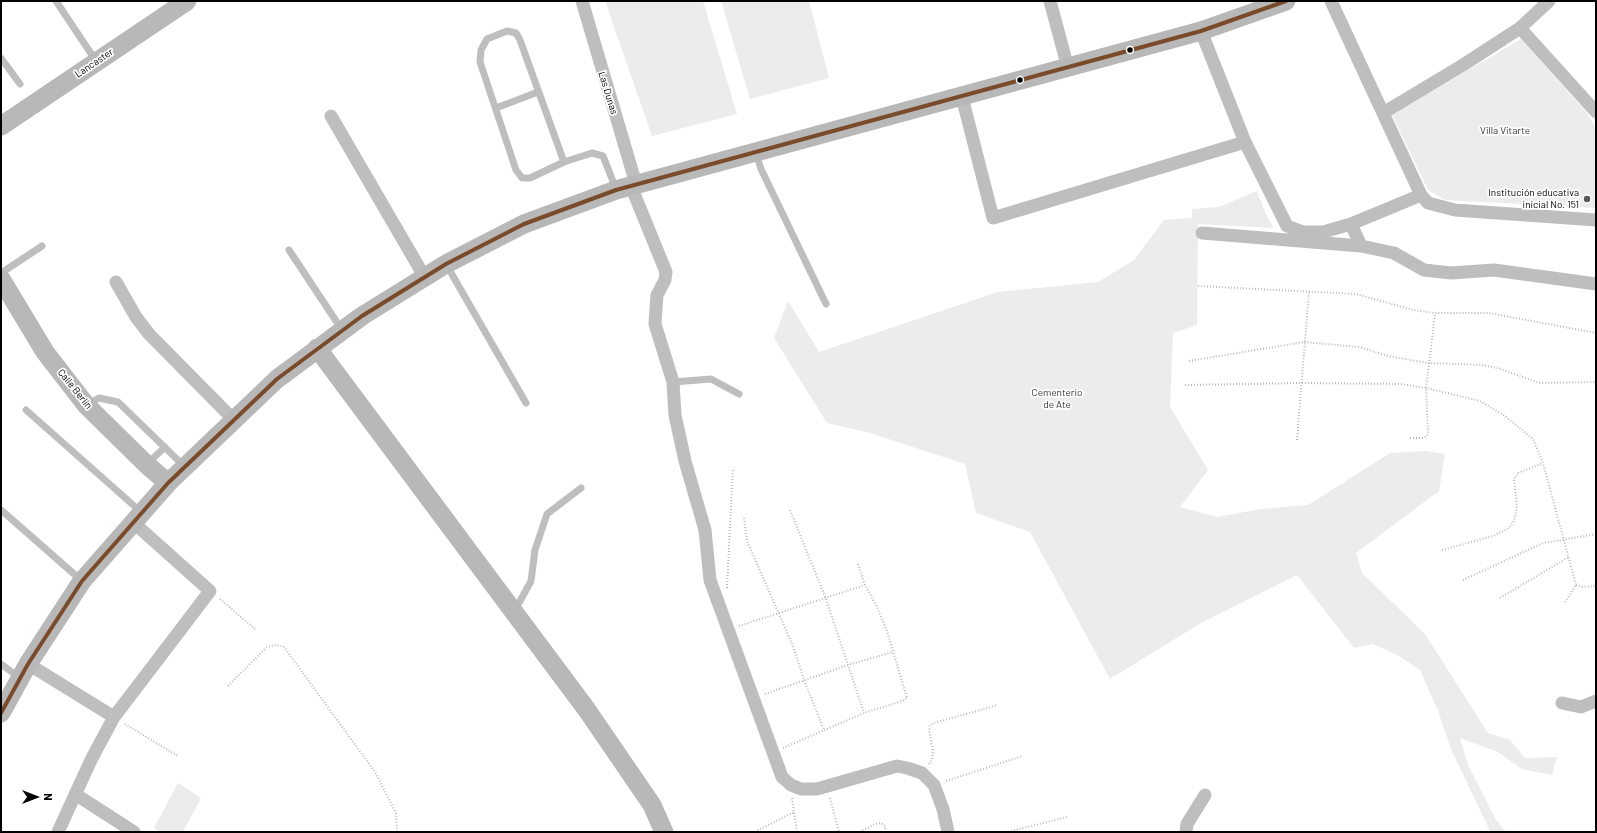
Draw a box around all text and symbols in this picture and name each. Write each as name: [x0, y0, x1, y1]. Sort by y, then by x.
unlabelled marker: [1125, 45, 1135, 55]
street label: Lancaster: [73, 46, 115, 80]
street label: Las Dunas: [596, 70, 620, 116]
unlabelled marker: [1015, 75, 1025, 85]
park label: Villa Vitarte: [1480, 125, 1530, 137]
place label: Institución educativa inicial No. 151: [1488, 187, 1579, 210]
marker: Institución educativa inicial No. 151: [1582, 194, 1592, 204]
street label: Calle Berlín: [55, 367, 95, 411]
park label: Cementerio de Ate: [1032, 387, 1082, 410]
north arrow: [16, 777, 56, 817]
text: N: [42, 793, 55, 801]

